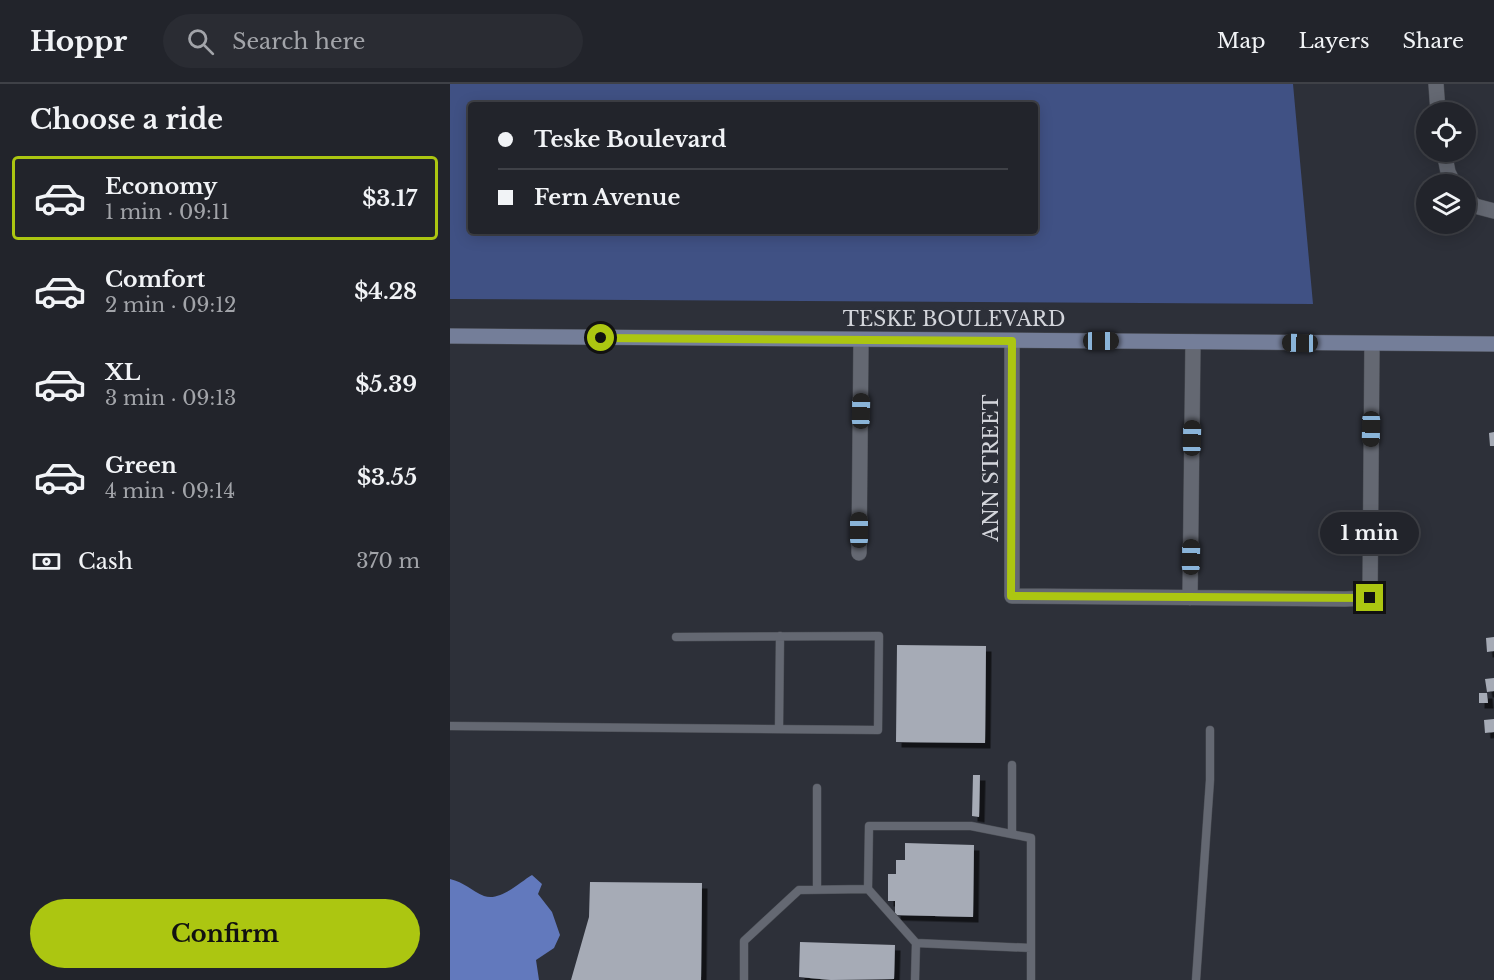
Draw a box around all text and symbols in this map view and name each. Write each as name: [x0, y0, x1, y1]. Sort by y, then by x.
search box: [163, 14, 583, 68]
text: Hoppr: [30, 24, 127, 59]
icon: search: [184, 25, 217, 58]
text: Search here: [232, 28, 365, 55]
text: Map: [1217, 28, 1266, 54]
text: Layers: [1299, 28, 1370, 54]
text: Share: [1403, 28, 1464, 54]
map controls: [1416, 102, 1476, 234]
button: locate: [1416, 102, 1476, 162]
text: Choose a ride: [30, 103, 223, 136]
text: Teske Boulevard: [534, 126, 726, 153]
icon: car: [33, 171, 87, 225]
text: Economy: [105, 173, 217, 200]
button: layers: [1416, 174, 1476, 234]
text: Fern Avenue: [534, 184, 680, 211]
text: $3.17: [362, 185, 417, 212]
text: 1 min · 09:11: [105, 200, 230, 224]
icon: car: [33, 264, 87, 318]
text: Comfort: [105, 266, 205, 293]
text: $4.28: [354, 278, 417, 305]
text: 2 min · 09:12: [105, 293, 236, 317]
street label: TESKE BOULEVARD: [843, 307, 1065, 331]
route start: [587, 324, 614, 351]
car: [1083, 332, 1119, 350]
car: [1282, 334, 1318, 352]
icon: car: [33, 357, 87, 411]
text: XL: [105, 359, 140, 386]
text: $5.39: [355, 371, 417, 398]
text: 3 min · 09:13: [105, 386, 236, 410]
car: [852, 393, 870, 429]
street label: ANN STREET: [979, 395, 1003, 542]
car: [1362, 411, 1380, 447]
car: [1183, 420, 1201, 456]
icon: car: [33, 450, 87, 504]
text: Green: [105, 452, 177, 479]
text: $3.55: [357, 464, 417, 491]
text: 4 min · 09:14: [105, 479, 235, 503]
callout: 1 min: [1320, 511, 1420, 553]
car: [850, 512, 868, 548]
text: 1 min: [1341, 521, 1398, 545]
car: [1182, 539, 1200, 575]
icon: cash: [30, 545, 63, 578]
text: Cash: [78, 548, 133, 575]
text: 370 m: [356, 549, 420, 573]
route end: [1356, 584, 1383, 611]
button: Confirm: [30, 899, 420, 968]

